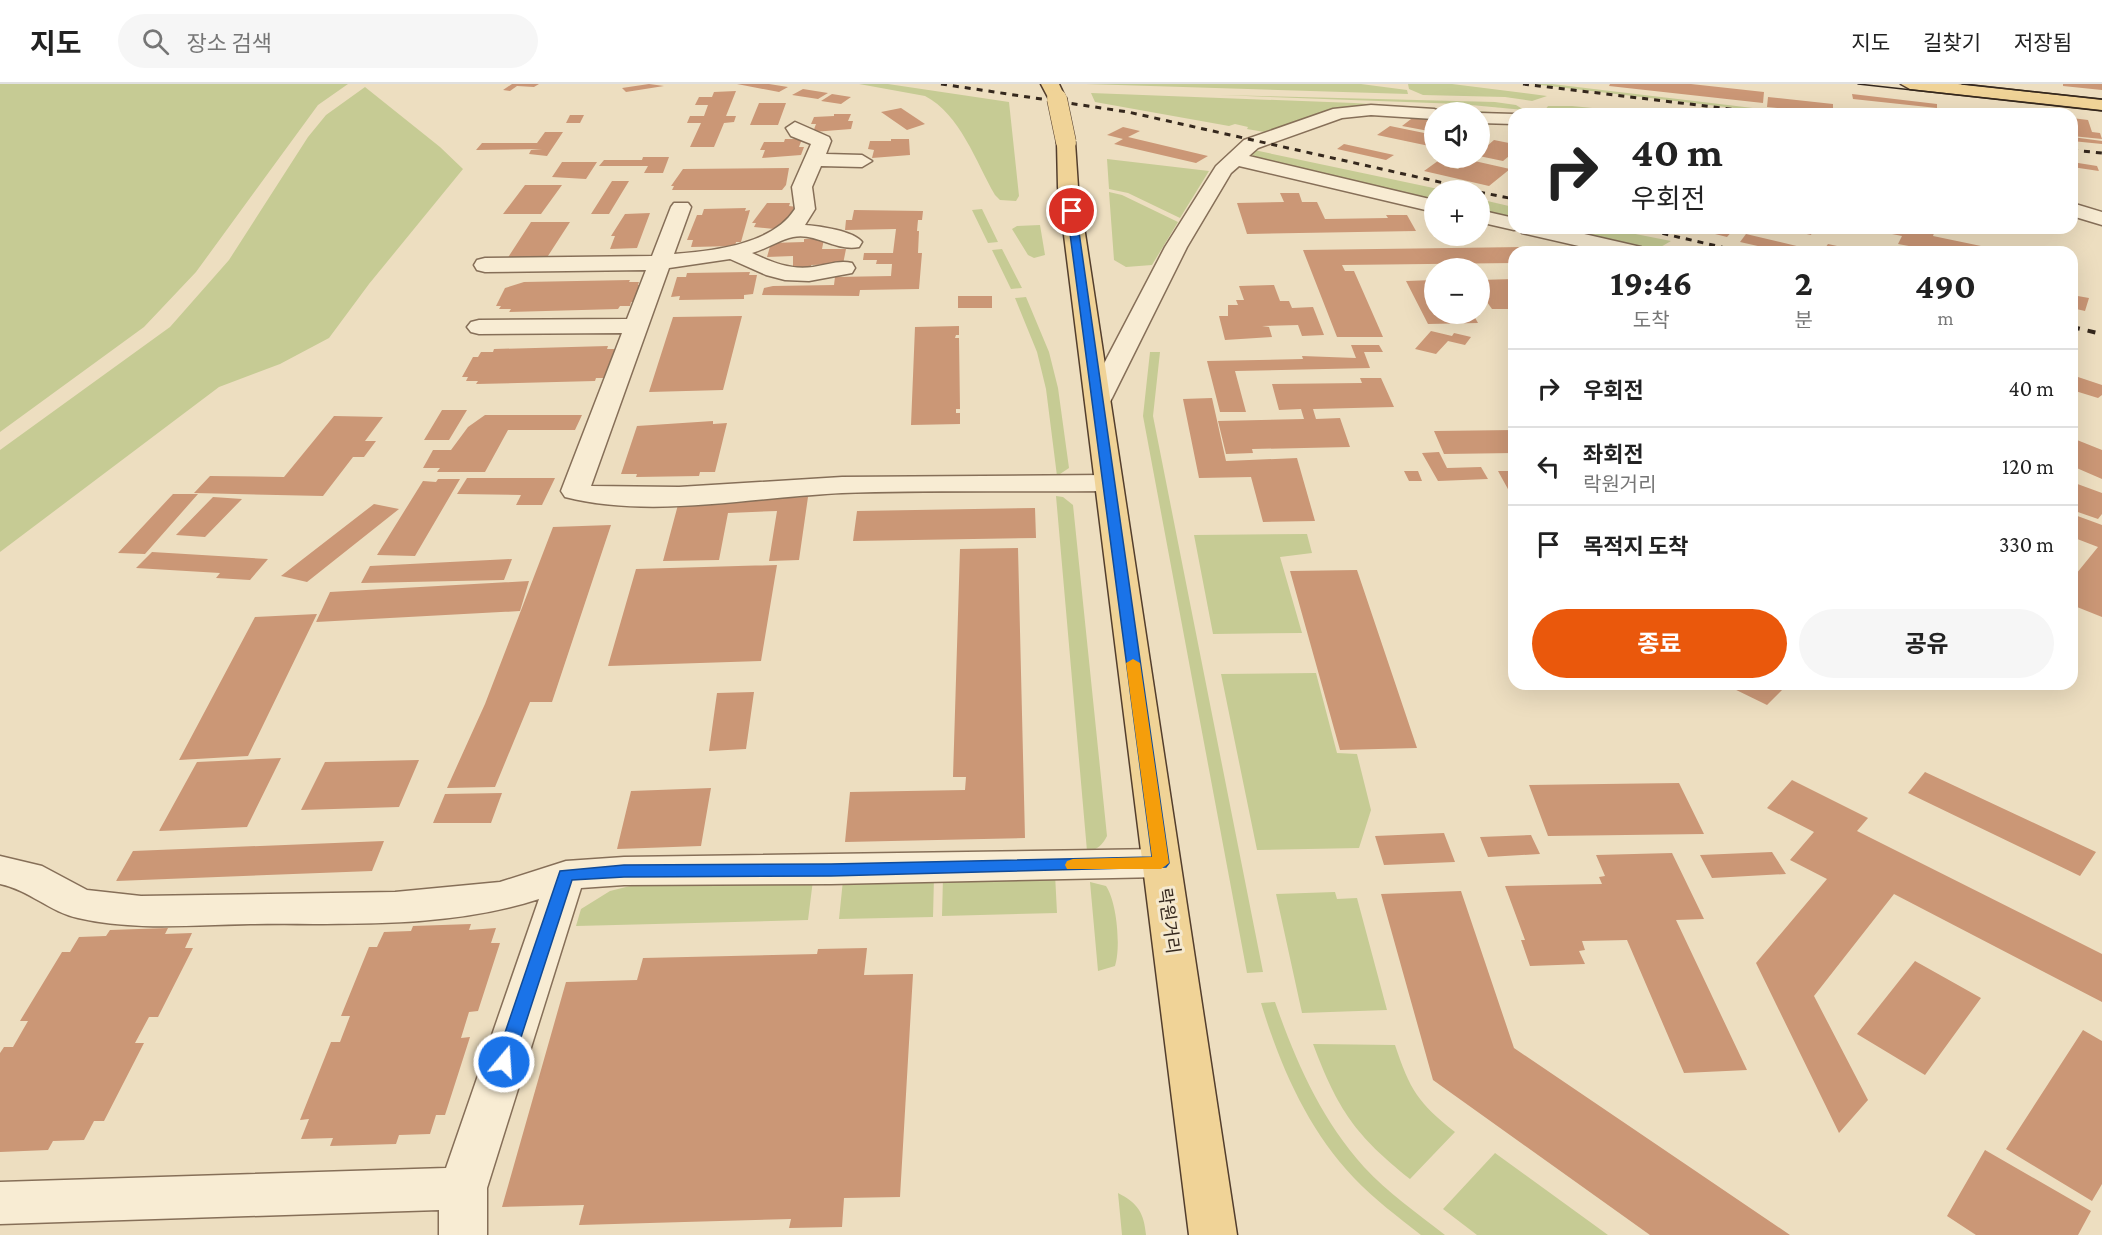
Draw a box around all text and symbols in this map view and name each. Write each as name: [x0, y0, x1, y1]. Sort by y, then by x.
search box: [118, 14, 538, 68]
icon: search: [139, 25, 172, 58]
text: 지도: [30, 28, 82, 59]
text: 장소 검색: [187, 31, 272, 56]
text: 지도: [1851, 31, 1890, 55]
text: 길찾기: [1923, 31, 1981, 55]
text: 저장됨: [2014, 31, 2072, 55]
map controls: [1424, 102, 1490, 324]
button: sound: [1424, 102, 1490, 168]
text: 40 m: [1631, 128, 1723, 175]
icon: right: [1532, 132, 1610, 210]
button: +: [1424, 180, 1490, 246]
text: 우회전: [1631, 184, 1706, 214]
pin: [1046, 185, 1097, 236]
icon: arrive: [1055, 194, 1088, 227]
button: −: [1424, 258, 1490, 324]
text: 19:46: [1610, 263, 1692, 303]
text: 2: [1795, 263, 1813, 303]
text: 490: [1915, 266, 1976, 306]
text: m: [1937, 307, 1953, 329]
text: 도착: [1633, 309, 1670, 331]
text: 분: [1795, 309, 1813, 331]
icon: right: [1532, 372, 1565, 405]
text: 40 m: [2009, 376, 2054, 401]
text: 우회전: [1583, 378, 1644, 403]
text: 좌회전: [1583, 442, 1644, 467]
icon: left: [1532, 450, 1565, 483]
text: 120 m: [2002, 454, 2054, 479]
text: 락원거리: [1583, 473, 1657, 495]
icon: arrive: [1532, 528, 1565, 561]
text: 330 m: [1999, 532, 2054, 557]
text: 목적지 도착: [1583, 534, 1688, 559]
button: 종료: [1532, 609, 1787, 678]
button: 공유: [1799, 609, 2054, 678]
street label: 락원거리: [1154, 887, 1184, 955]
position arrow: [472, 1030, 536, 1094]

